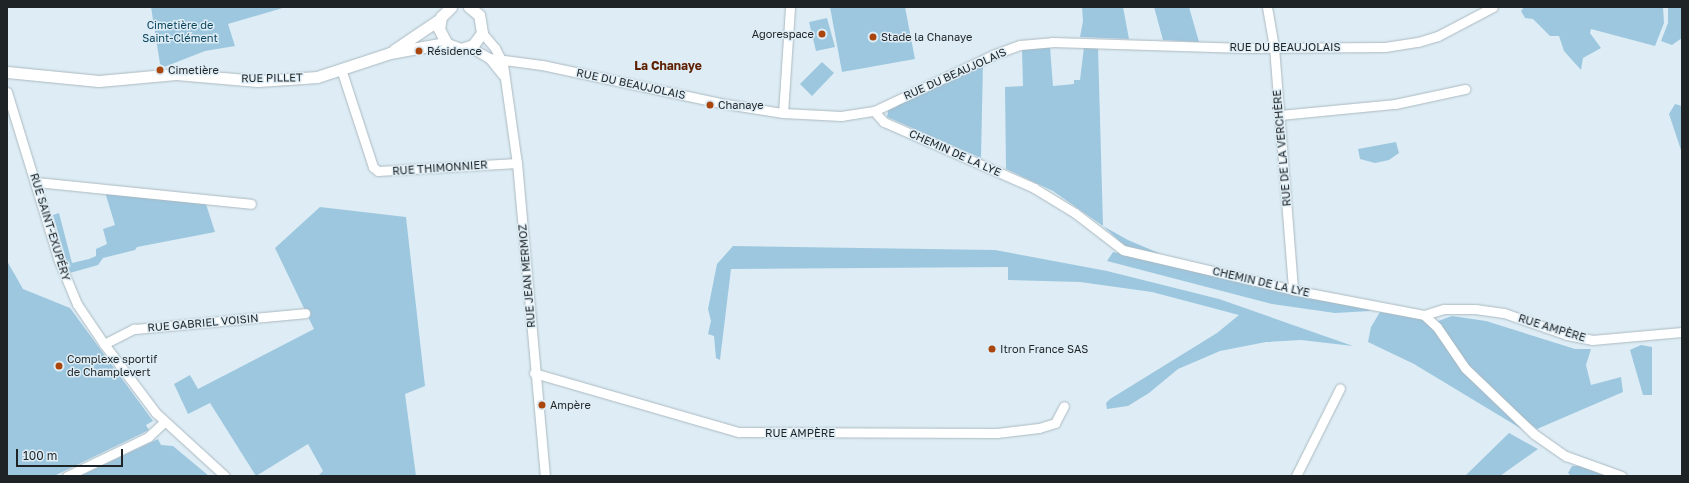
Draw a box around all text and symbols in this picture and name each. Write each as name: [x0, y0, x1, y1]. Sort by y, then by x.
park label: Cimetière de Saint-Clément: [142, 19, 218, 45]
place label: Agorespace: [752, 27, 814, 41]
marker: Agorespace: [817, 29, 827, 39]
place label: Stade la Chanaye: [881, 30, 972, 44]
marker: Stade la Chanaye: [868, 32, 878, 42]
street label: RUE DU BEAUJOLAIS: [1229, 40, 1341, 54]
place label: Résidence: [427, 44, 482, 58]
street label: RUE DU BEAUJOLAIS: [902, 45, 1008, 103]
marker: Résidence: [414, 46, 424, 56]
district label: La Chanaye: [634, 59, 702, 73]
place label: Cimetière: [168, 63, 219, 77]
marker: Cimetière: [155, 65, 165, 75]
street label: RUE DU BEAUJOLAIS: [575, 66, 687, 102]
street label: RUE PILLET: [241, 71, 303, 85]
street label: RUE DE LA VERCHÈRE: [1270, 89, 1294, 207]
place label: Chanaye: [718, 98, 764, 112]
marker: Chanaye: [705, 100, 715, 110]
street label: CHEMIN DE LA LYE: [907, 127, 1003, 179]
street label: RUE THIMONNIER: [392, 158, 488, 178]
street label: RUE SAINT-EXUPÉRY: [27, 172, 73, 282]
street label: RUE JEAN MERMOZ: [516, 224, 538, 328]
street label: CHEMIN DE LA LYE: [1211, 264, 1311, 300]
street label: RUE AMPÈRE: [1517, 311, 1587, 345]
street label: RUE GABRIEL VOISIN: [147, 312, 259, 334]
place label: Itron France SAS: [1000, 342, 1088, 356]
marker: Itron France SAS: [987, 344, 997, 354]
place label: Complexe sportif de Champlevert: [67, 353, 157, 379]
marker: Complexe sportif de Champlevert: [54, 361, 64, 371]
place label: Ampère: [550, 398, 591, 412]
marker: Ampère: [537, 400, 547, 410]
street label: RUE AMPÈRE: [765, 426, 835, 440]
scale bar: [18, 441, 125, 467]
text: 100 m: [23, 448, 57, 463]

